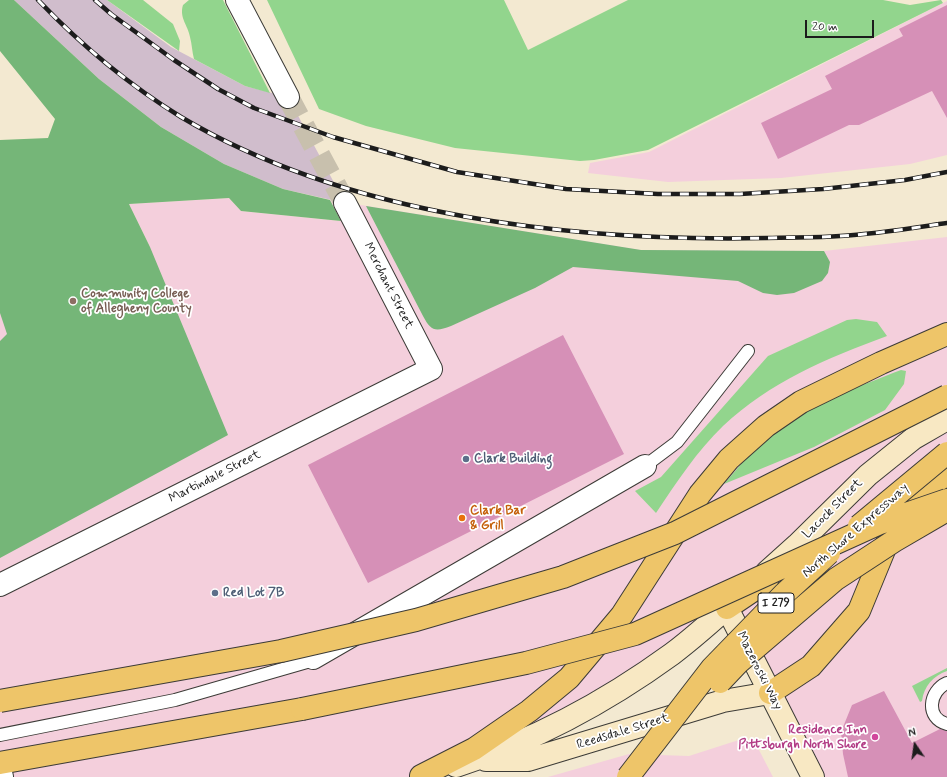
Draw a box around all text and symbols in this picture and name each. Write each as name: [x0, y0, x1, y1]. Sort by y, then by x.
scale bar: [807, 12, 876, 38]
text: 20 m: [812, 19, 838, 35]
street label: Merchant Street: [360, 240, 416, 332]
place label: Community College of Allegheny County: [81, 286, 192, 317]
marker: Community College of Allegheny County: [68, 296, 78, 306]
street label: Martindale Street: [166, 447, 264, 507]
place label: Clark Building: [474, 451, 552, 467]
marker: Clark Building: [461, 454, 471, 464]
street label: Lacock Street: [800, 476, 866, 542]
street label: North Shore Expressway: [800, 481, 912, 581]
place label: Clark Bar & Grill: [470, 503, 526, 534]
marker: Clark Bar & Grill: [457, 513, 467, 523]
place label: Red Lot 7B: [223, 585, 284, 601]
marker: Red Lot 7B: [210, 588, 220, 598]
road number: I 279: [758, 593, 794, 613]
street label: Mazeroski Way: [733, 629, 785, 713]
street label: Reedsdale Street: [575, 711, 671, 753]
place label: Residence Inn Pittsburgh North Shore: [738, 722, 867, 753]
north arrow: [895, 725, 935, 765]
text: N: [907, 726, 917, 741]
marker: Residence Inn Pittsburgh North Shore: [870, 732, 880, 742]

